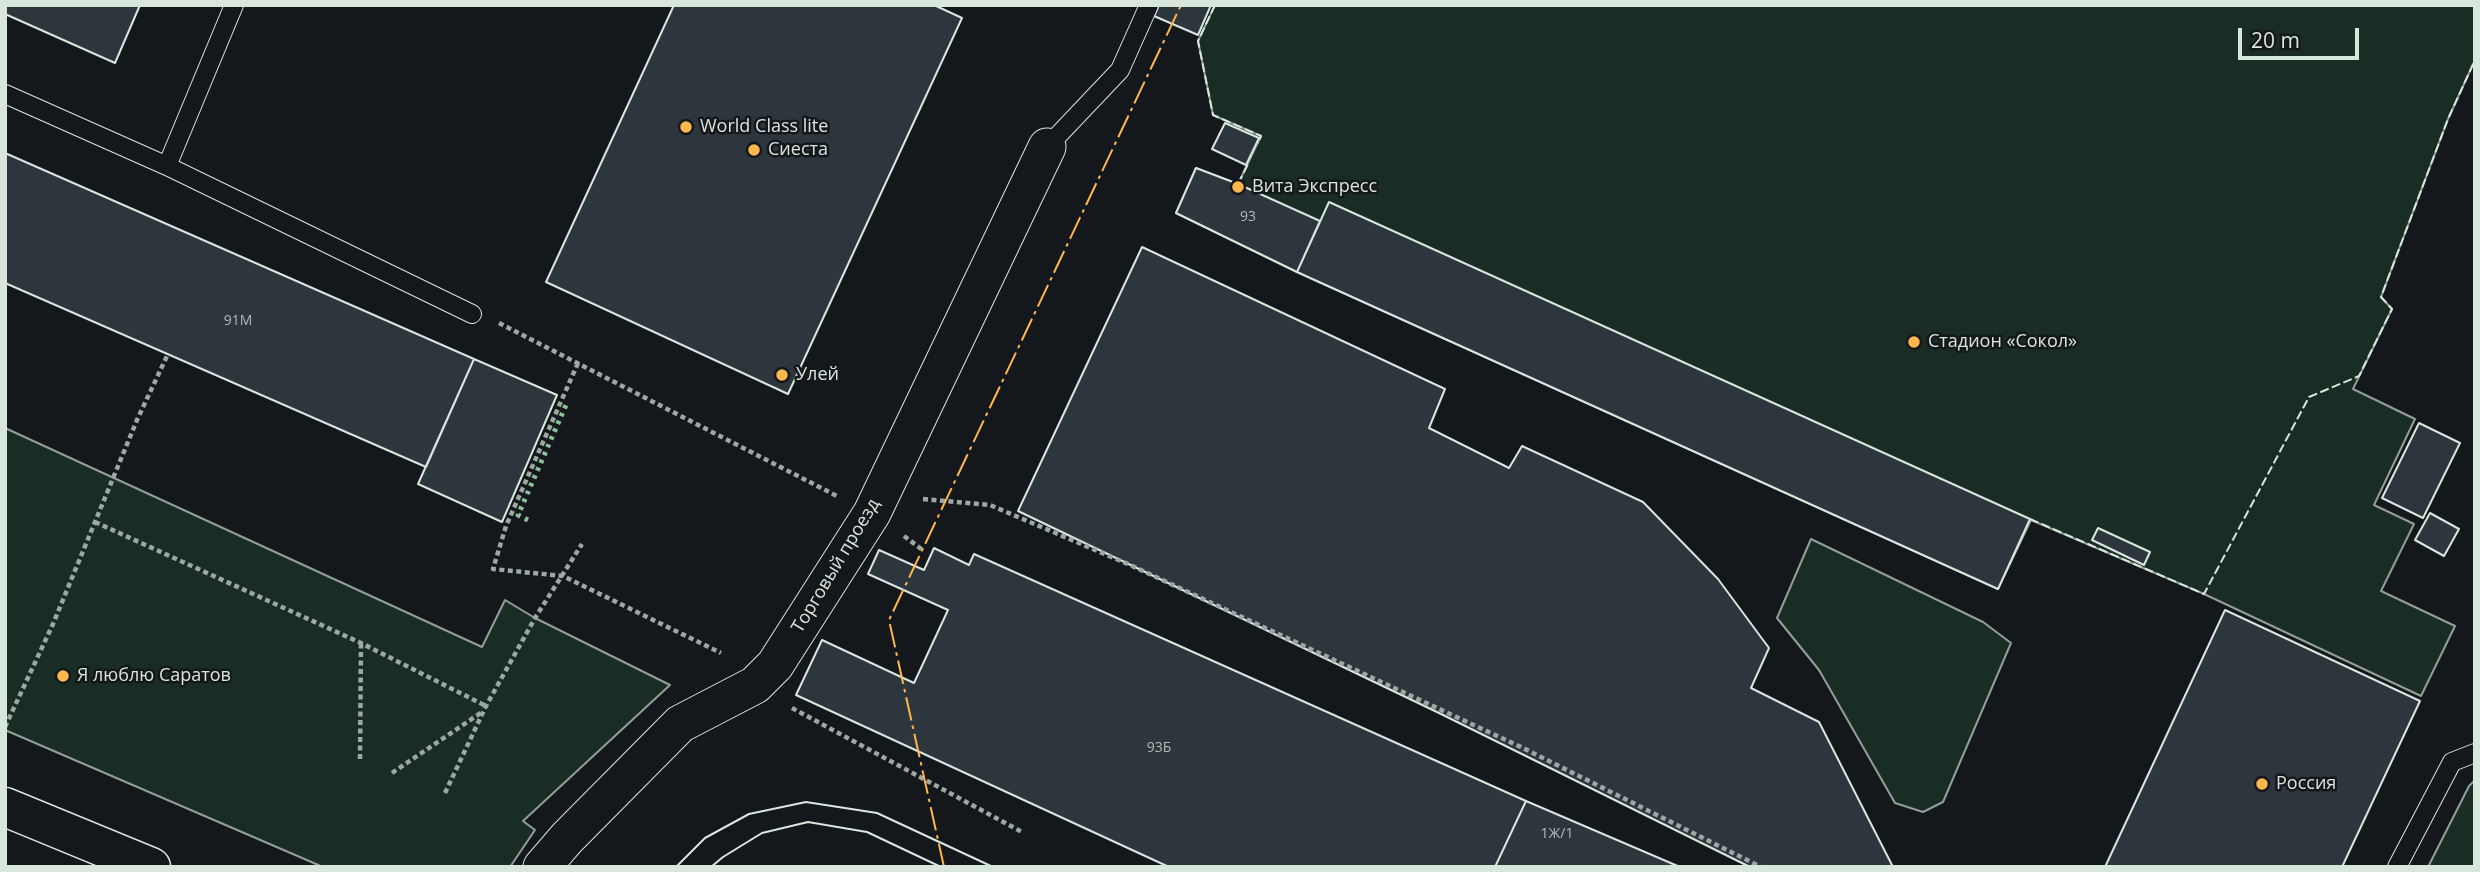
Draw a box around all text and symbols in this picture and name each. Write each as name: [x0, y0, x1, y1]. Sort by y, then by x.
scale bar: [2242, 14, 2363, 58]
text: 20 m: [2251, 26, 2300, 54]
place label: World Class lite: [700, 116, 828, 138]
marker: World Class lite: [678, 119, 694, 135]
place label: Сиеста: [768, 139, 828, 161]
marker: Сиеста: [746, 142, 762, 158]
place label: Вита Экспресс: [1252, 176, 1377, 198]
marker: Вита Экспресс: [1230, 179, 1246, 195]
house number: 93: [1240, 209, 1256, 225]
house number: 91М: [224, 313, 252, 329]
place label: Стадион «Сокол»: [1928, 331, 2077, 353]
marker: Стадион «Сокол»: [1906, 334, 1922, 350]
place label: Улей: [796, 364, 839, 386]
marker: Улей: [774, 367, 790, 383]
street label: Торговый проезд: [787, 495, 885, 637]
place label: Я люблю Саратов: [77, 665, 231, 687]
marker: Я люблю Саратов: [55, 668, 71, 684]
house number: 93Б: [1147, 740, 1171, 756]
place label: Россия: [2276, 773, 2336, 795]
marker: Россия: [2254, 776, 2270, 792]
house number: 1Ж/1: [1541, 826, 1573, 842]

